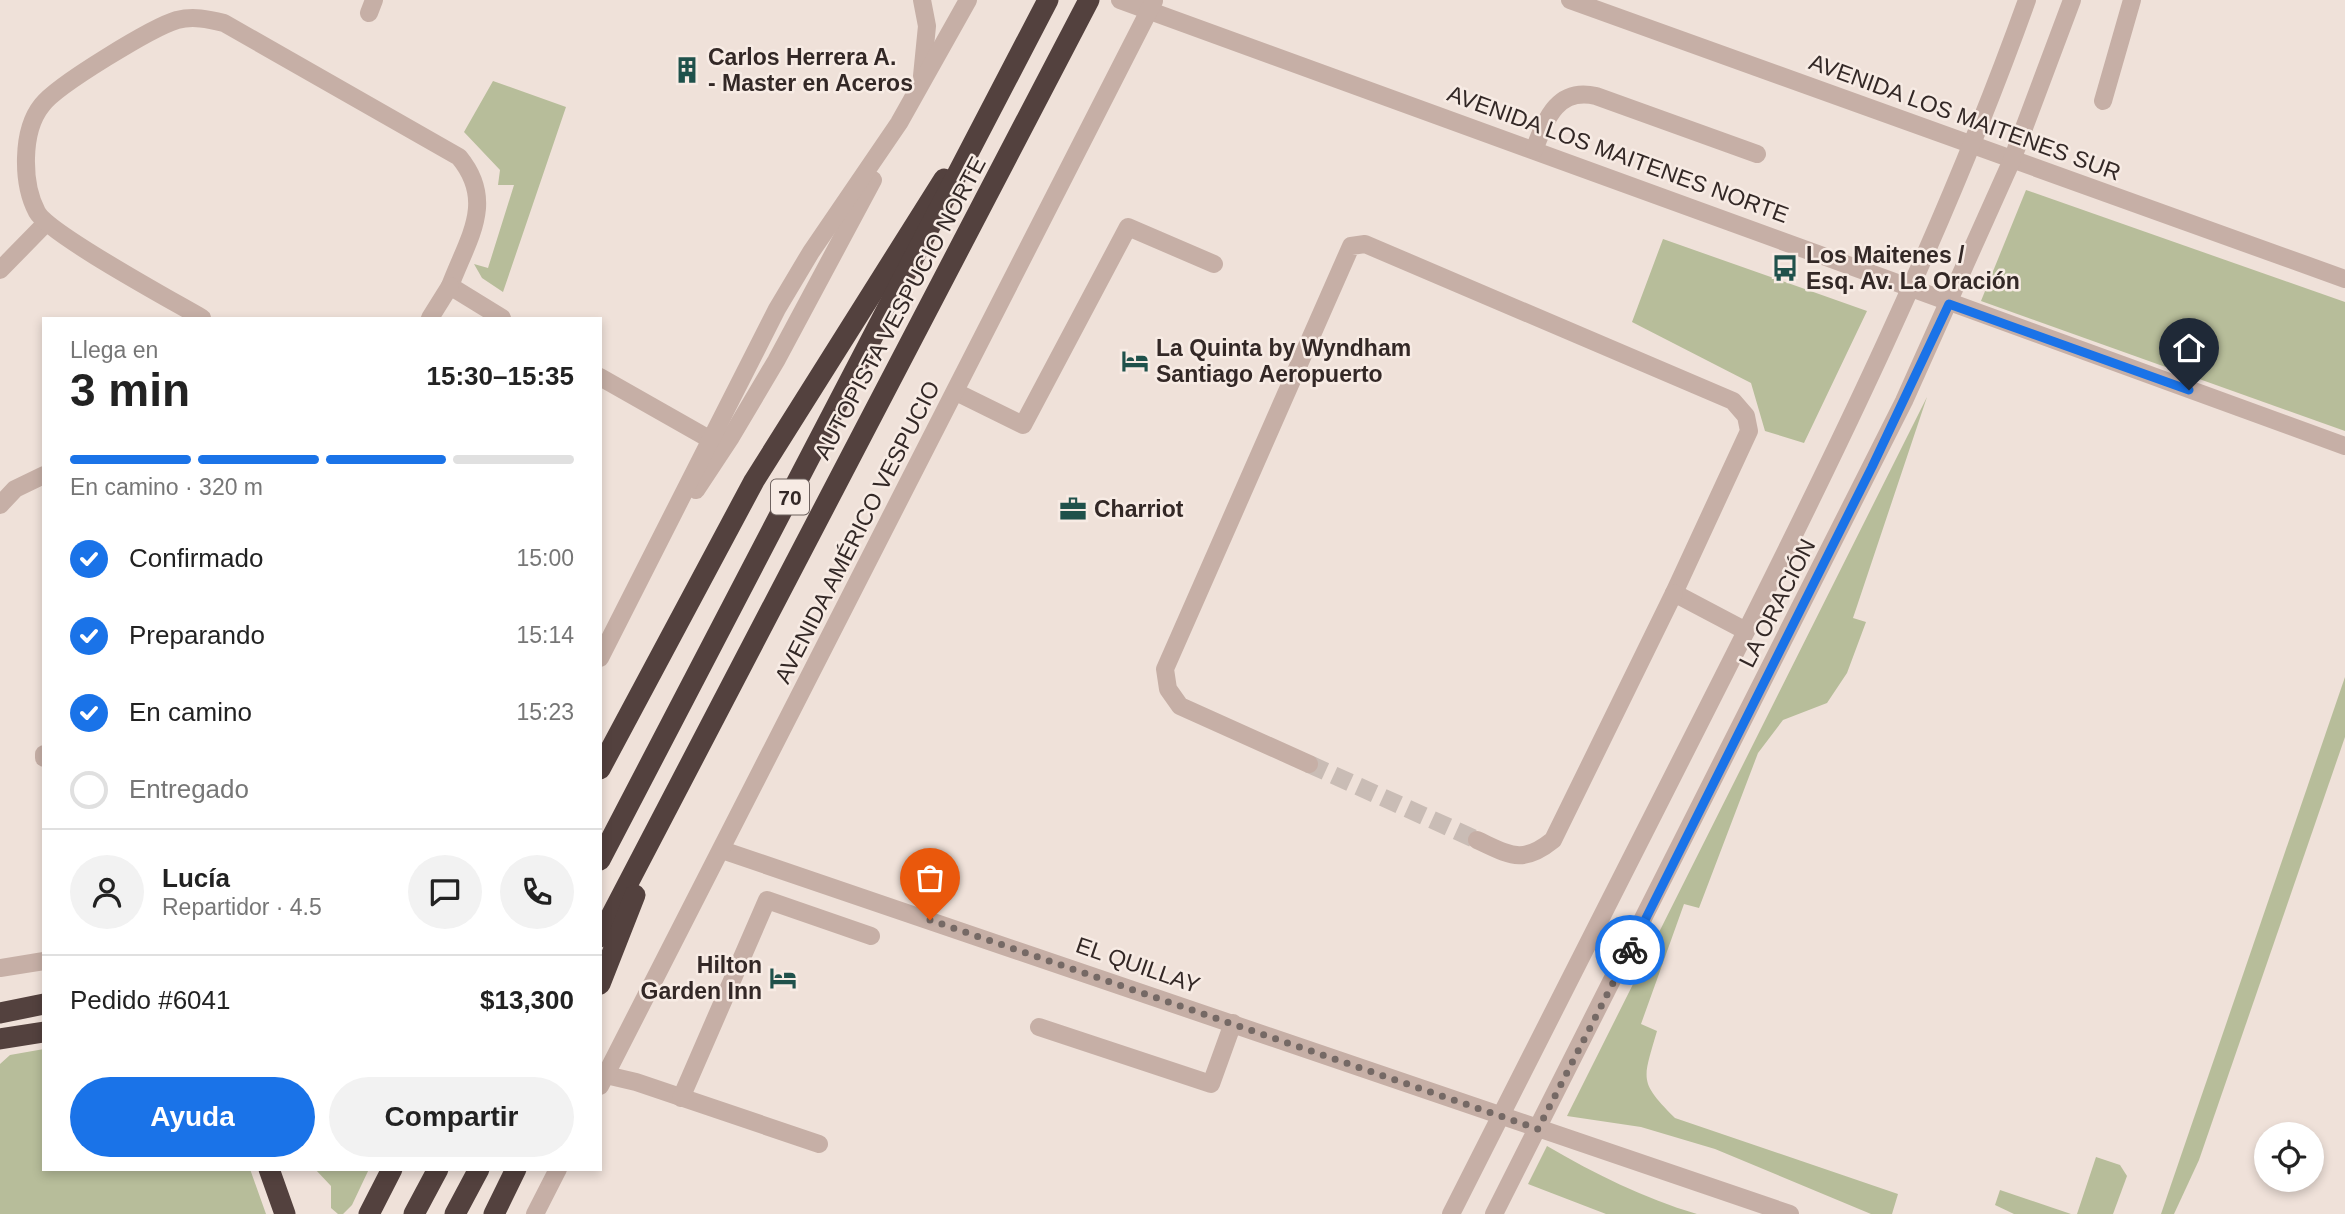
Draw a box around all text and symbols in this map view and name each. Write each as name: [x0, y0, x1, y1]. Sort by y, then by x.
place label: Carlos Herrera A. - Master en Aceros: [708, 44, 913, 96]
street label: AVENIDA LOS MAITENES SUR: [1806, 48, 2124, 186]
building icon: Carlos Herrera A. - Master en Aceros: [672, 55, 702, 85]
street label: AVENIDA LOS MAITENES NORTE: [1444, 80, 1792, 228]
street label: AUTOPISTA VESPUCIO NORTE: [809, 152, 991, 464]
place label: Los Maitenes / Esq. Av. La Oración: [1806, 242, 2020, 294]
bus stop icon: Los Maitenes / Esq. Av. La Oración: [1770, 253, 1800, 283]
pin: [2159, 318, 2219, 390]
icon: home: [2170, 329, 2208, 367]
place label: La Quinta by Wyndham Santiago Aeropuerto: [1156, 335, 1411, 387]
text: Llega en: [70, 337, 158, 363]
hotel icon: La Quinta by Wyndham Santiago Aeropuerto: [1120, 346, 1150, 376]
text: 15:30–15:35: [427, 361, 574, 391]
text: 3 min: [70, 364, 190, 416]
street label: AVENIDA AMÉRICO VESPUCIO: [769, 377, 945, 687]
text: En camino · 320 m: [70, 474, 263, 500]
road number: 70: [771, 480, 809, 514]
office icon: Charriot: [1058, 494, 1088, 524]
place label: Charriot: [1094, 496, 1184, 522]
street label: LA ORACIÓN: [1733, 534, 1821, 672]
icon: check: [70, 540, 108, 578]
text: Confirmado: [129, 543, 263, 573]
text: 15:00: [516, 545, 574, 571]
icon: check: [70, 617, 108, 655]
text: Preparando: [129, 620, 265, 650]
text: 15:14: [516, 622, 574, 648]
icon: check: [70, 694, 108, 732]
text: En camino: [129, 697, 252, 727]
text: 15:23: [516, 699, 574, 725]
text: Entregado: [129, 774, 249, 804]
pin: [900, 848, 960, 920]
button: person: [70, 855, 144, 929]
button: chat: [408, 855, 482, 929]
button: phone: [500, 855, 574, 929]
icon: bag: [911, 859, 949, 897]
text: Lucía: [162, 863, 230, 893]
text: Repartidor · 4.5: [162, 894, 322, 920]
courier: [1595, 915, 1665, 985]
icon: bike: [1611, 931, 1649, 969]
street label: EL QUILLAY: [1073, 932, 1203, 998]
place label: Hilton Garden Inn: [641, 952, 762, 1004]
hotel icon: Hilton Garden Inn: [768, 963, 798, 993]
text: Pedido #6041: [70, 985, 230, 1015]
text: $13,300: [480, 985, 574, 1015]
button: Ayuda: [70, 1077, 315, 1157]
button: Compartir: [329, 1077, 574, 1157]
map controls: [2254, 1122, 2324, 1192]
button: locate: [2254, 1122, 2324, 1192]

